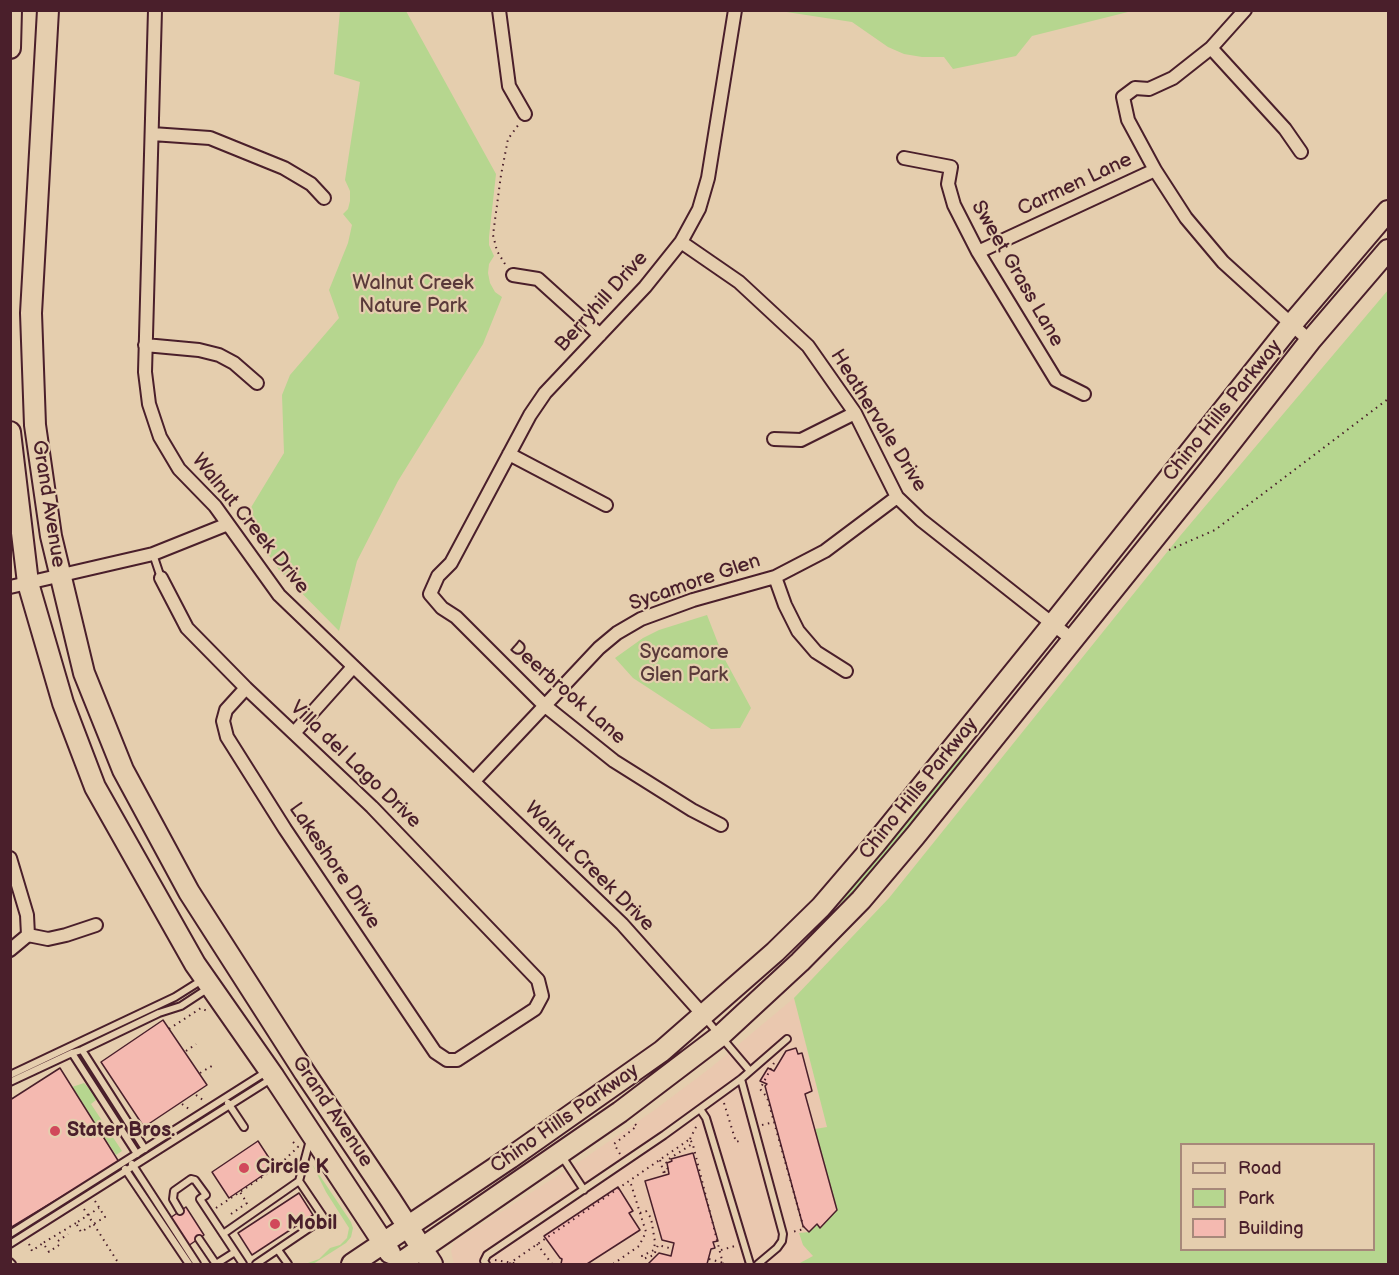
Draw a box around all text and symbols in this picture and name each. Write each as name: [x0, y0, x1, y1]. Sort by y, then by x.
street label: Carmen Lane: [1014, 148, 1136, 222]
street label: Sweet Grass Lane: [966, 197, 1068, 351]
street label: Berryhill Drive: [551, 247, 653, 357]
park label: Walnut Creek Nature Park: [352, 272, 474, 319]
street label: Chino Hills Parkway: [1159, 335, 1287, 487]
street label: Heathervale Drive: [825, 345, 931, 497]
street label: Grand Avenue: [26, 439, 70, 569]
street label: Walnut Creek Drive: [186, 449, 314, 599]
street label: Sycamore Glen: [626, 549, 764, 617]
street label: Deerbrook Lane: [504, 636, 630, 750]
park label: Sycamore Glen Park: [639, 641, 729, 688]
street label: Villa del Lago Drive: [284, 696, 426, 834]
street label: Chino Hills Parkway: [855, 713, 983, 865]
street label: Walnut Creek Drive: [519, 797, 659, 937]
street label: Lakeshore Drive: [283, 798, 385, 934]
street label: Grand Avenue: [286, 1052, 378, 1172]
street label: Chino Hills Parkway: [486, 1059, 644, 1179]
place label: Stater Bros.: [67, 1119, 175, 1143]
marker: Stater Bros.: [48, 1124, 62, 1138]
legend: [1180, 1143, 1375, 1251]
place label: Circle K: [256, 1156, 329, 1180]
text: Road: [1238, 1158, 1282, 1179]
marker: Circle K: [237, 1161, 251, 1175]
text: Park: [1238, 1188, 1274, 1209]
place label: Mobil: [287, 1212, 337, 1236]
marker: Mobil: [268, 1217, 282, 1231]
text: Building: [1238, 1218, 1304, 1239]

